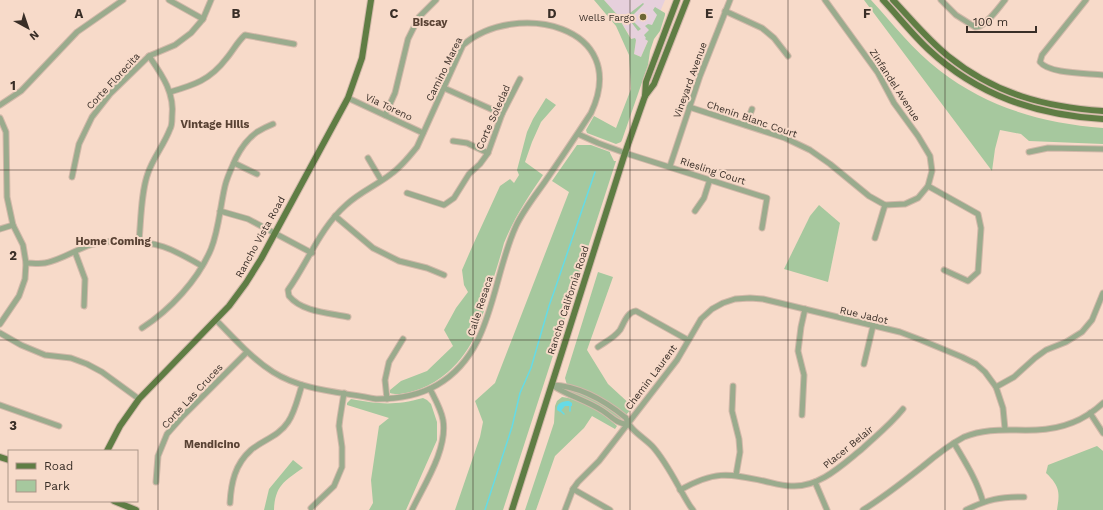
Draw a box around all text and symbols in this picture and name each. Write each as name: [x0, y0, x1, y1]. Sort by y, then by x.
text: A: [75, 6, 84, 21]
text: B: [232, 6, 241, 21]
text: C: [390, 6, 399, 21]
text: D: [547, 6, 557, 21]
text: E: [705, 6, 713, 21]
text: F: [863, 6, 871, 21]
north arrow: [8, 8, 48, 48]
scale bar: [967, 8, 1036, 34]
place label: Wells Fargo: [579, 12, 635, 23]
marker: Wells Fargo: [638, 12, 648, 22]
text: 100 m: [973, 15, 1008, 29]
district label: Biscay: [412, 16, 448, 29]
text: N: [27, 28, 41, 43]
street label: Camino Marea: [424, 35, 464, 103]
street label: Vineyard Avenue: [671, 40, 709, 120]
street label: Zinfandel Avenue: [868, 47, 923, 123]
street label: Corte Florecita: [84, 50, 142, 111]
text: 1: [10, 78, 16, 93]
street label: Corte Soledad: [474, 83, 512, 151]
street label: Via Toreno: [364, 91, 414, 123]
street label: Chenin Blanc Court: [705, 98, 799, 140]
district label: Vintage Hills: [181, 118, 250, 131]
street label: Riesling Court: [679, 155, 748, 187]
street label: Rancho Vista Road: [233, 194, 287, 280]
district label: Home Coming: [75, 235, 151, 248]
street label: Rancho California Road: [545, 244, 591, 356]
text: 2: [9, 248, 17, 263]
street label: Calle Resaca: [465, 274, 495, 337]
street label: Rue Jadot: [839, 304, 890, 326]
street label: Chemin Laurent: [623, 342, 679, 412]
street label: Corte Las Cruces: [159, 361, 225, 431]
text: 3: [9, 418, 17, 433]
street label: Placer Belair: [821, 423, 875, 471]
district label: Mendicino: [184, 438, 240, 451]
legend: [8, 450, 138, 502]
text: Road: [44, 459, 73, 473]
text: Park: [44, 479, 70, 493]

